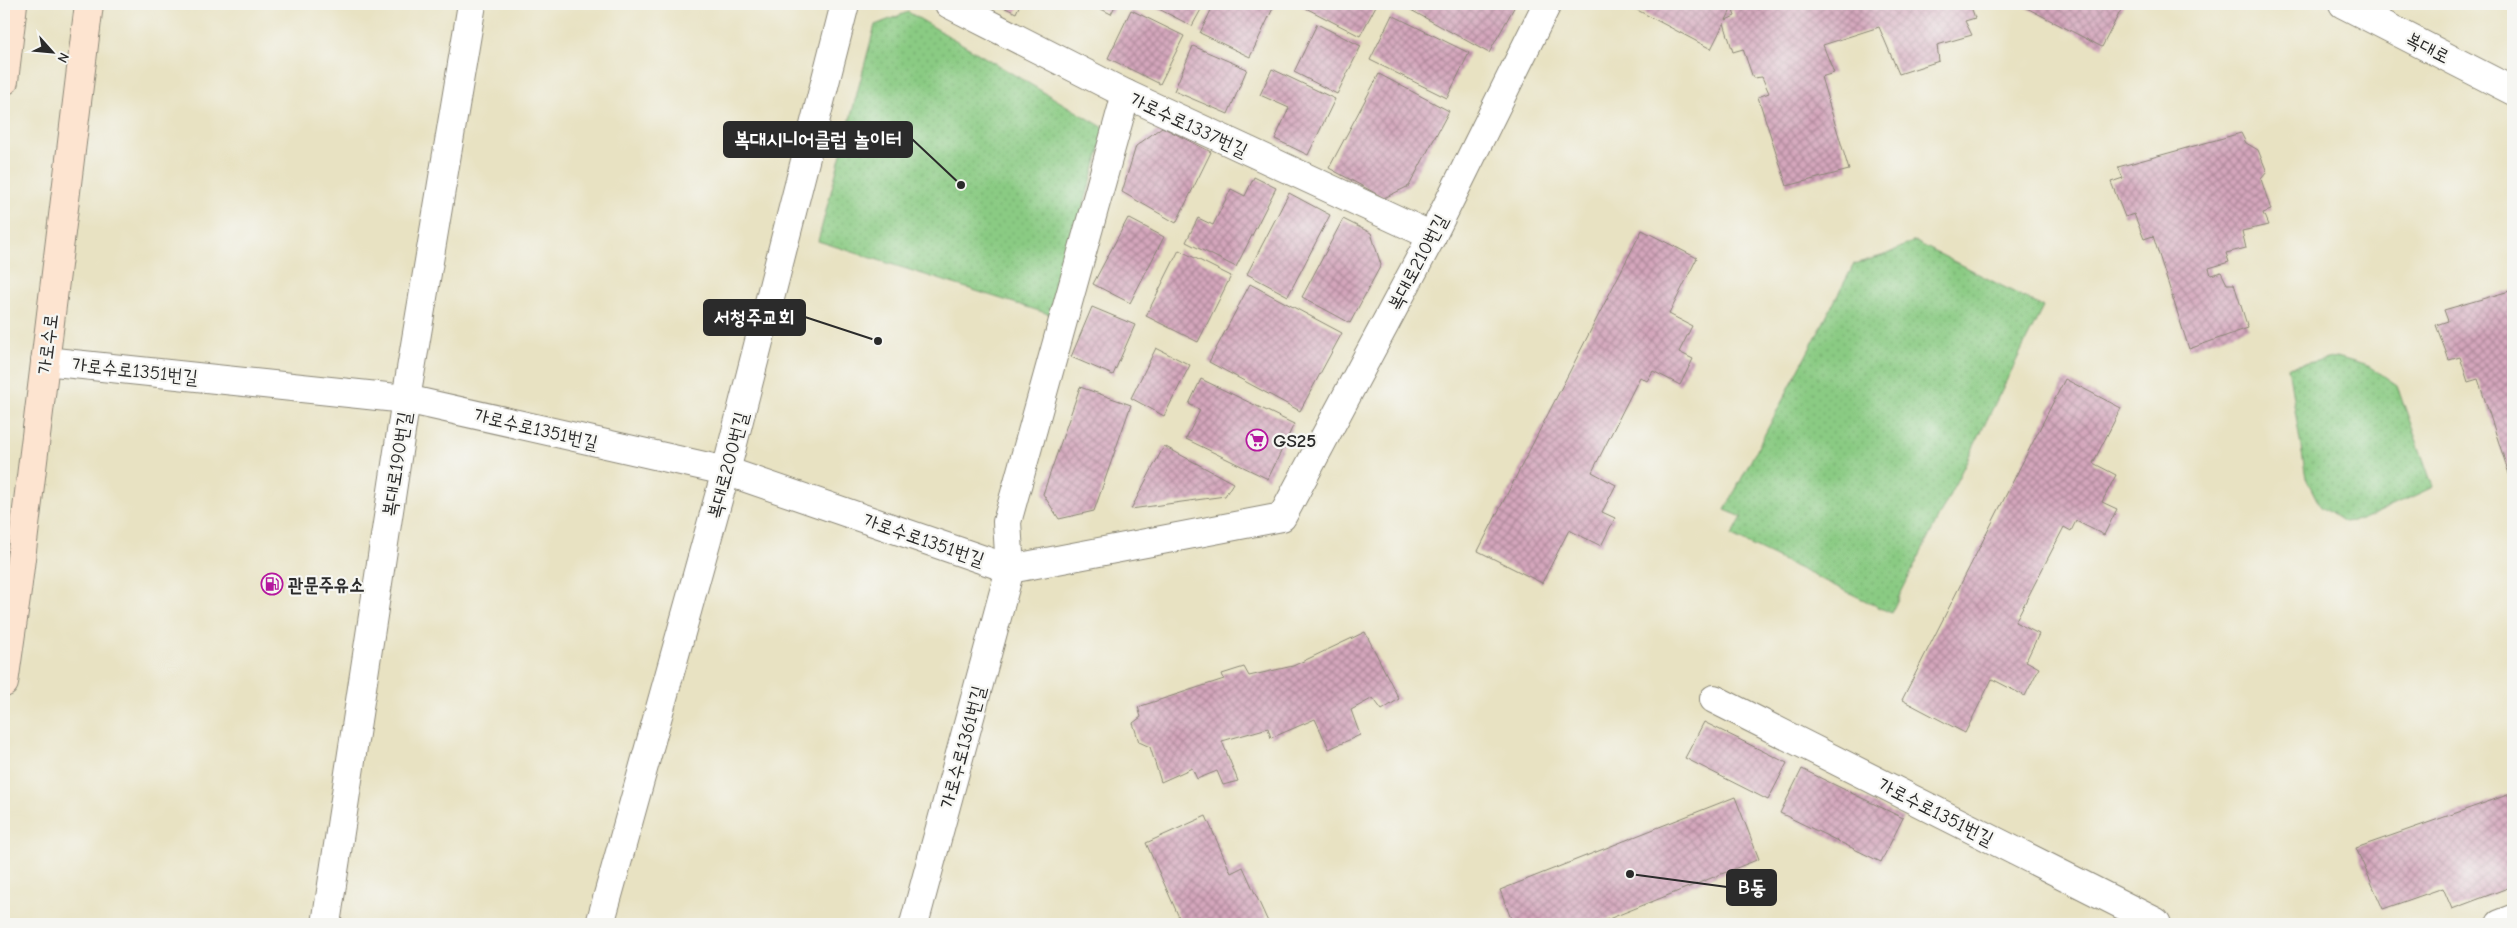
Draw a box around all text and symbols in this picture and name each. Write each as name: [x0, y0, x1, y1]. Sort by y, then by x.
north arrow: [28, 28, 78, 78]
street label: 복대로: [2402, 28, 2453, 68]
text: N: [53, 50, 73, 66]
street label: 가로수로1337번길: [1126, 88, 1251, 162]
callout: 복대시니어클럽 놀이터: [724, 122, 912, 157]
text: 복대시니어클럽 놀이터: [734, 128, 902, 151]
street label: 복대로210번길: [1383, 211, 1452, 314]
callout: 서청주교회: [704, 300, 805, 335]
text: 서청주교회: [714, 306, 794, 329]
street label: 가로수로: [33, 312, 63, 376]
street label: 가로수로1351번길: [71, 353, 199, 389]
street label: 가로수로1351번길: [472, 404, 600, 454]
street label: 복대로190번길: [378, 410, 416, 518]
street label: 복대로200번길: [703, 410, 753, 521]
supermarket icon: GS25: [1245, 428, 1269, 452]
place label: GS25: [1273, 430, 1316, 452]
street label: 가로수로1351번길: [860, 509, 987, 571]
fuel station icon: 관문주유소: [260, 572, 284, 596]
place label: 관문주유소: [288, 574, 364, 596]
street label: 가로수로1361번길: [936, 683, 990, 811]
street label: 가로수로1351번길: [1874, 773, 1997, 850]
callout: B동: [1727, 870, 1776, 905]
text: B동: [1738, 876, 1766, 899]

